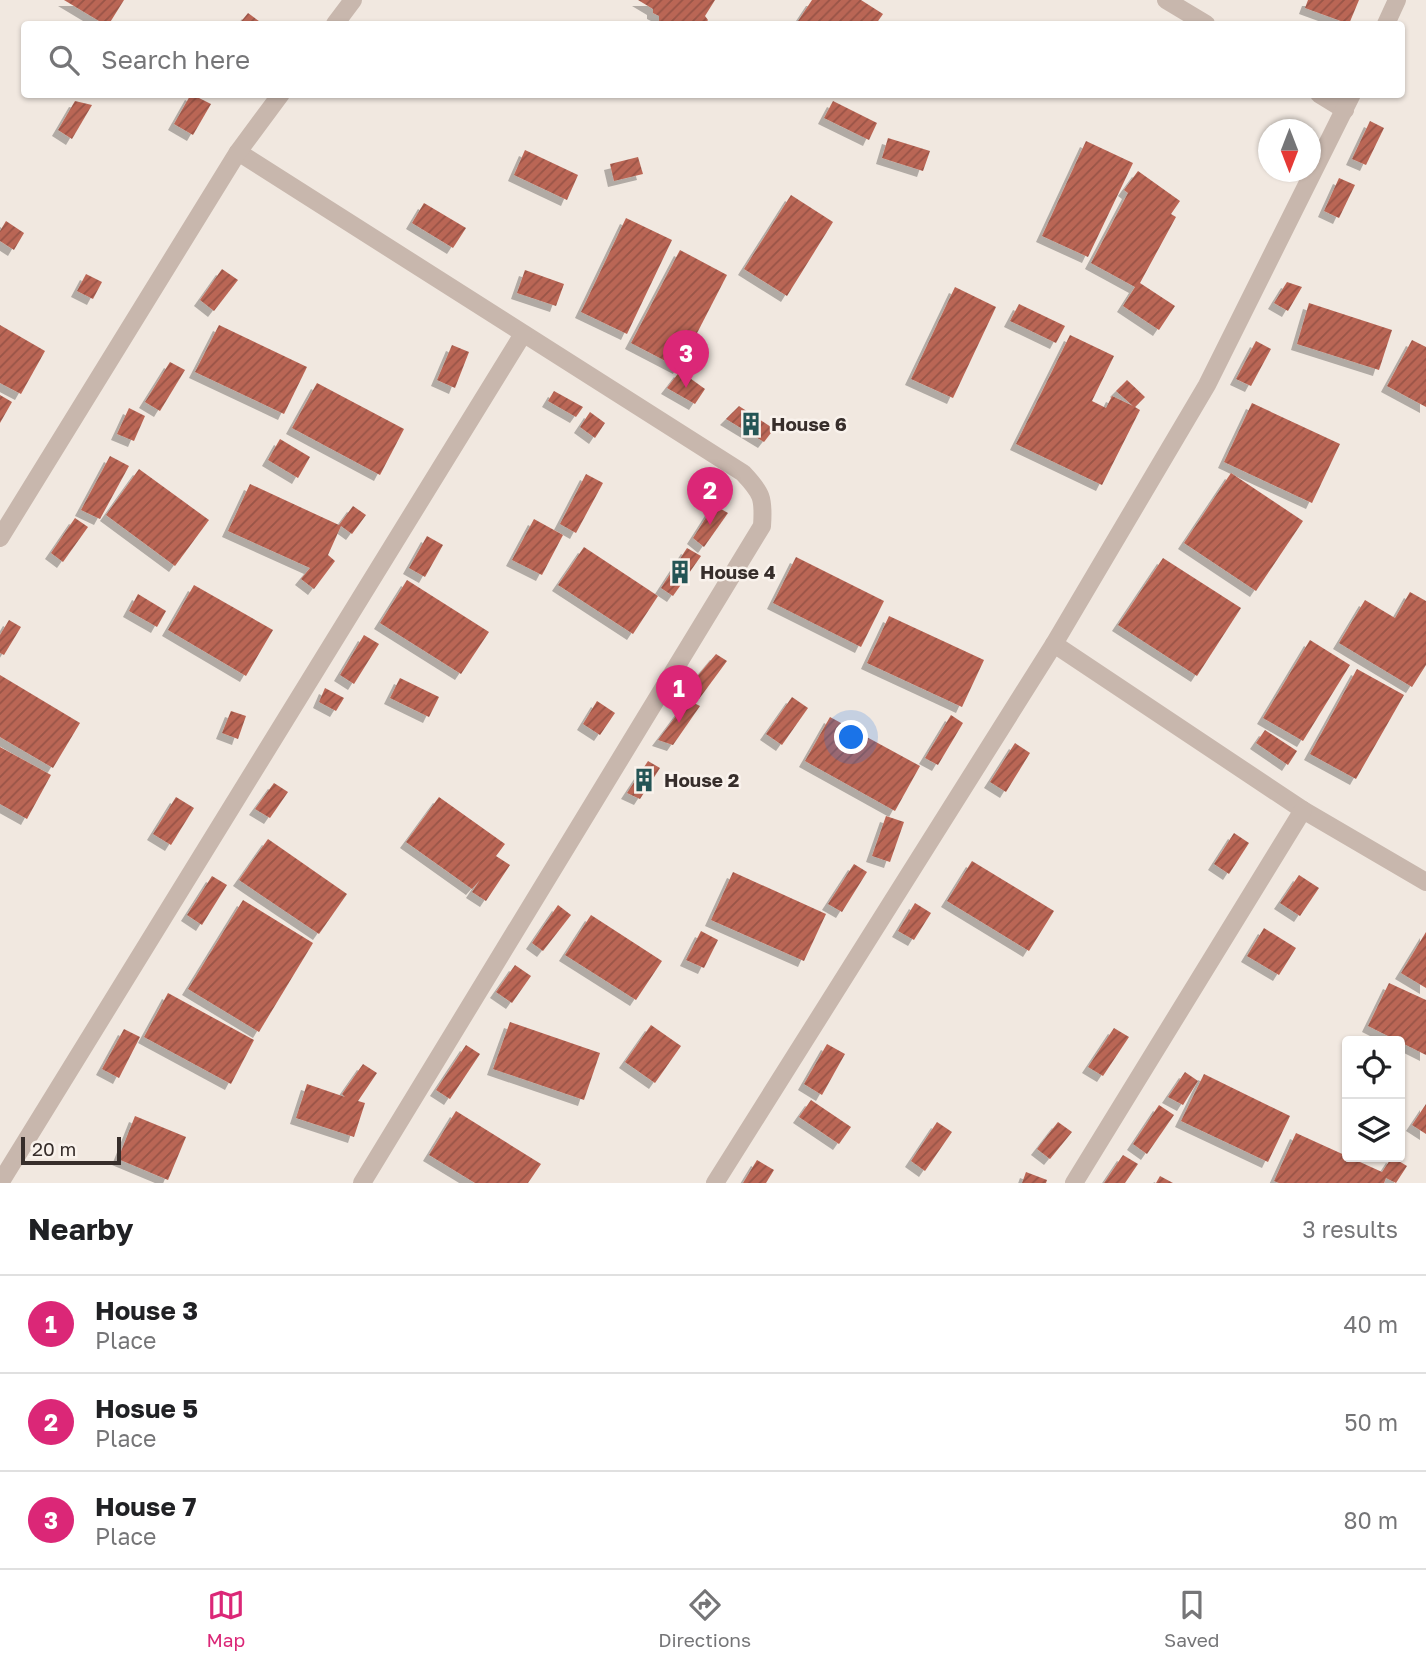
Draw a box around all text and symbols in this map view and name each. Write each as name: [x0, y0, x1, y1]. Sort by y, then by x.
search box: [21, 21, 1405, 98]
icon: search: [45, 41, 83, 79]
text: Search here: [101, 44, 250, 75]
north arrow: [1258, 119, 1321, 182]
pin: 3: [663, 330, 709, 388]
building icon: House 6: [737, 410, 765, 438]
place label: House 6: [771, 412, 847, 435]
pin: 2: [687, 467, 733, 525]
building icon: House 4: [666, 558, 694, 586]
place label: House 4: [700, 560, 776, 583]
pin: 1: [656, 665, 702, 723]
your location: [834, 720, 868, 754]
building icon: House 2: [630, 766, 658, 794]
place label: House 2: [664, 768, 739, 791]
map controls: [1342, 1036, 1405, 1162]
button: locate: [1342, 1036, 1405, 1099]
button: layers: [1342, 1099, 1405, 1162]
scale bar: [21, 1134, 121, 1166]
text: 20 m: [32, 1137, 76, 1160]
text: Nearby: [28, 1211, 133, 1247]
text: 3 results: [1302, 1215, 1398, 1243]
text: House 3: [95, 1295, 198, 1326]
text: 1: [45, 1310, 57, 1338]
text: 40 m: [1344, 1310, 1398, 1338]
text: Place: [95, 1326, 156, 1354]
text: Hosue 5: [95, 1393, 198, 1424]
text: 2: [44, 1408, 58, 1436]
text: 50 m: [1344, 1408, 1398, 1436]
text: Place: [95, 1424, 156, 1452]
text: House 7: [95, 1491, 196, 1522]
text: 3: [44, 1506, 58, 1534]
text: 80 m: [1344, 1506, 1398, 1534]
text: Place: [95, 1522, 156, 1550]
tab: Map: [206, 1586, 245, 1651]
tab: Directions: [658, 1586, 751, 1651]
tab: Saved: [1164, 1586, 1220, 1651]

